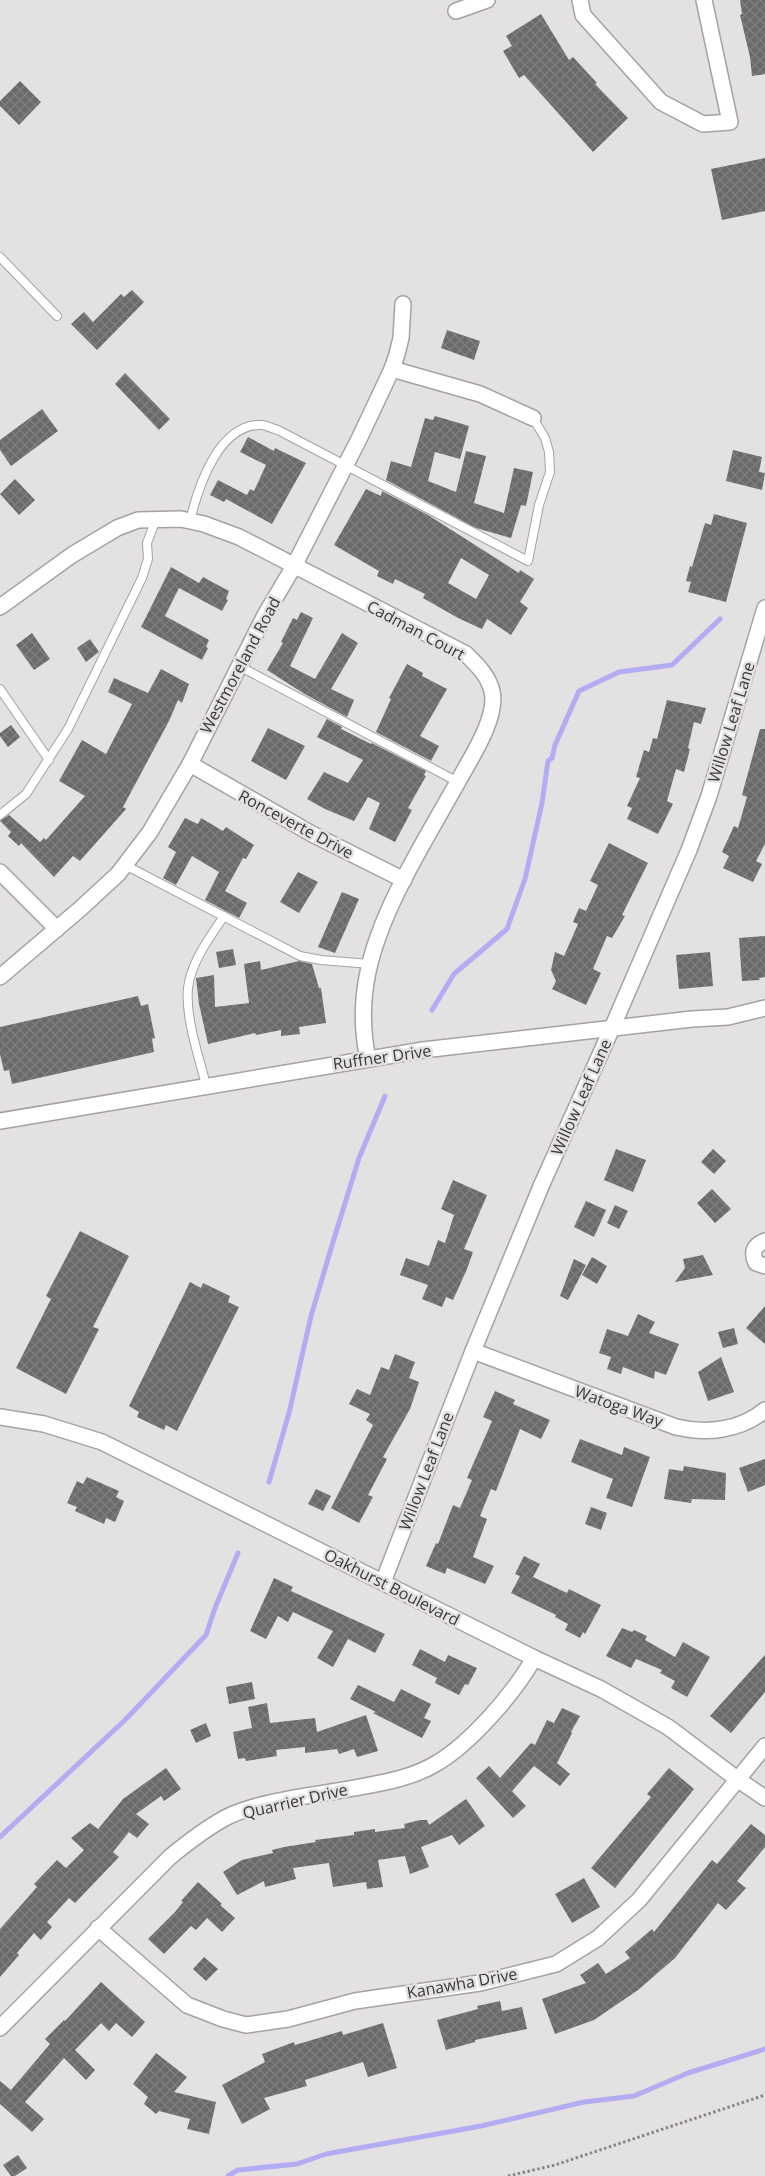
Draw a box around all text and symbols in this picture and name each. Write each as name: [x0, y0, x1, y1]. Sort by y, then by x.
street label: Westmoreland Road: [195, 593, 285, 737]
street label: Cadman Court: [363, 595, 469, 665]
street label: Willow Leaf Lane: [702, 659, 760, 785]
street label: Ronceverte Drive: [235, 784, 357, 864]
street label: Willow Leaf Lane: [546, 1035, 616, 1159]
street label: Ruffner Drive: [331, 1039, 433, 1075]
street label: Watoga Way: [572, 1380, 667, 1432]
street label: Willow Leaf Lane: [393, 1409, 459, 1533]
street label: Oakhurst Boulevard: [320, 1543, 464, 1631]
street label: Quarrier Drive: [240, 1778, 350, 1824]
street label: Kanawha Drive: [405, 1962, 519, 2004]

